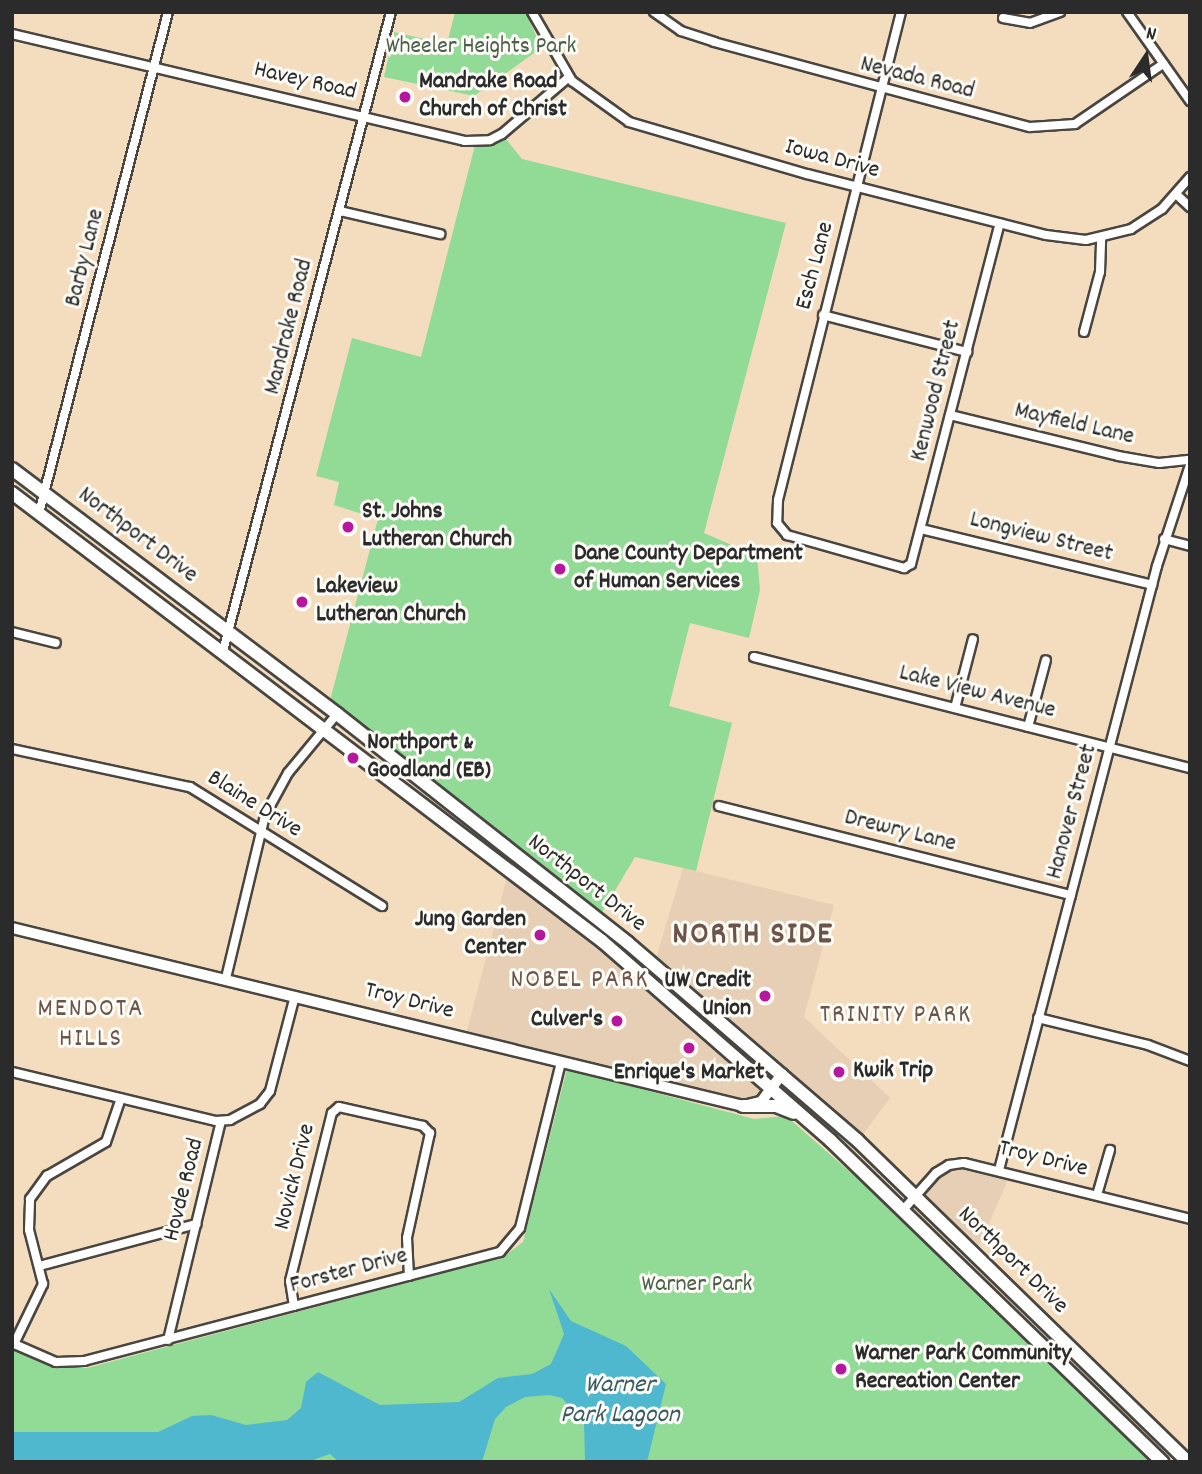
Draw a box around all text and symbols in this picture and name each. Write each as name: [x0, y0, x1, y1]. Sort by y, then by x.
north arrow: [1111, 21, 1181, 91]
text: N: [1143, 21, 1158, 49]
park label: Wheeler Heights Park: [386, 34, 576, 62]
street label: Nevada Road: [857, 51, 977, 107]
street label: Havey Road: [251, 56, 359, 108]
place label: Mandrake Road Church of Christ: [419, 69, 567, 125]
marker: Mandrake Road Church of Christ: [397, 89, 413, 105]
street label: Iowa Drive: [782, 134, 882, 186]
street label: Barby Lane: [60, 206, 112, 310]
street label: Esch Lane: [790, 219, 842, 313]
street label: Mandrake Road: [259, 256, 321, 398]
street label: Kenwood Street: [906, 317, 968, 465]
street label: Mayfield Lane: [1011, 397, 1137, 453]
street label: Northport Drive: [71, 482, 203, 590]
place label: St. Johns Lutheran Church: [362, 499, 512, 555]
street label: Longview Street: [967, 506, 1115, 570]
marker: St. Johns Lutheran Church: [340, 519, 356, 535]
place label: Dane County Department of Human Services: [574, 541, 803, 597]
marker: Dane County Department of Human Services: [552, 561, 568, 577]
place label: Lakeview Lutheran Church: [316, 574, 466, 630]
marker: Lakeview Lutheran Church: [294, 594, 310, 610]
street label: Lake View Avenue: [896, 660, 1058, 726]
place label: Northport & Goodland (EB): [367, 730, 491, 786]
street label: Hanover Street: [1041, 741, 1105, 883]
marker: Northport & Goodland (EB): [345, 750, 361, 766]
street label: Blaine Drive: [201, 765, 307, 845]
street label: Drewry Lane: [841, 804, 959, 860]
street label: Northport Drive: [521, 829, 651, 939]
place label: Jung Garden Center: [415, 907, 526, 963]
district label: NORTH SIDE: [674, 917, 832, 955]
marker: Jung Garden Center: [532, 927, 548, 943]
district label: NOBEL PARK: [512, 965, 648, 997]
place label: UW Credit Union: [664, 968, 751, 1024]
street label: Troy Drive: [362, 977, 456, 1027]
marker: UW Credit Union: [757, 988, 773, 1004]
district label: MENDOTA HILLS: [38, 994, 144, 1056]
district label: TRINITY PARK: [821, 1000, 971, 1032]
place label: Culver's: [531, 1007, 603, 1035]
marker: Culver's: [609, 1013, 625, 1029]
marker: Enrique's Market: [681, 1040, 697, 1056]
place label: Kwik Trip: [853, 1058, 933, 1086]
place label: Enrique's Market: [614, 1060, 764, 1088]
marker: Kwik Trip: [831, 1064, 847, 1080]
street label: Novick Drive: [269, 1121, 323, 1233]
street label: Hovde Road: [158, 1135, 212, 1245]
street label: Troy Drive: [996, 1135, 1090, 1185]
street label: Northport Drive: [951, 1201, 1073, 1321]
street label: Forster Drive: [287, 1243, 411, 1301]
park label: Warner Park: [642, 1272, 752, 1300]
place label: Warner Park Community Recreation Center: [855, 1341, 1071, 1397]
marker: Warner Park Community Recreation Center: [833, 1361, 849, 1377]
water label: Warner Park Lagoon: [560, 1370, 680, 1432]

